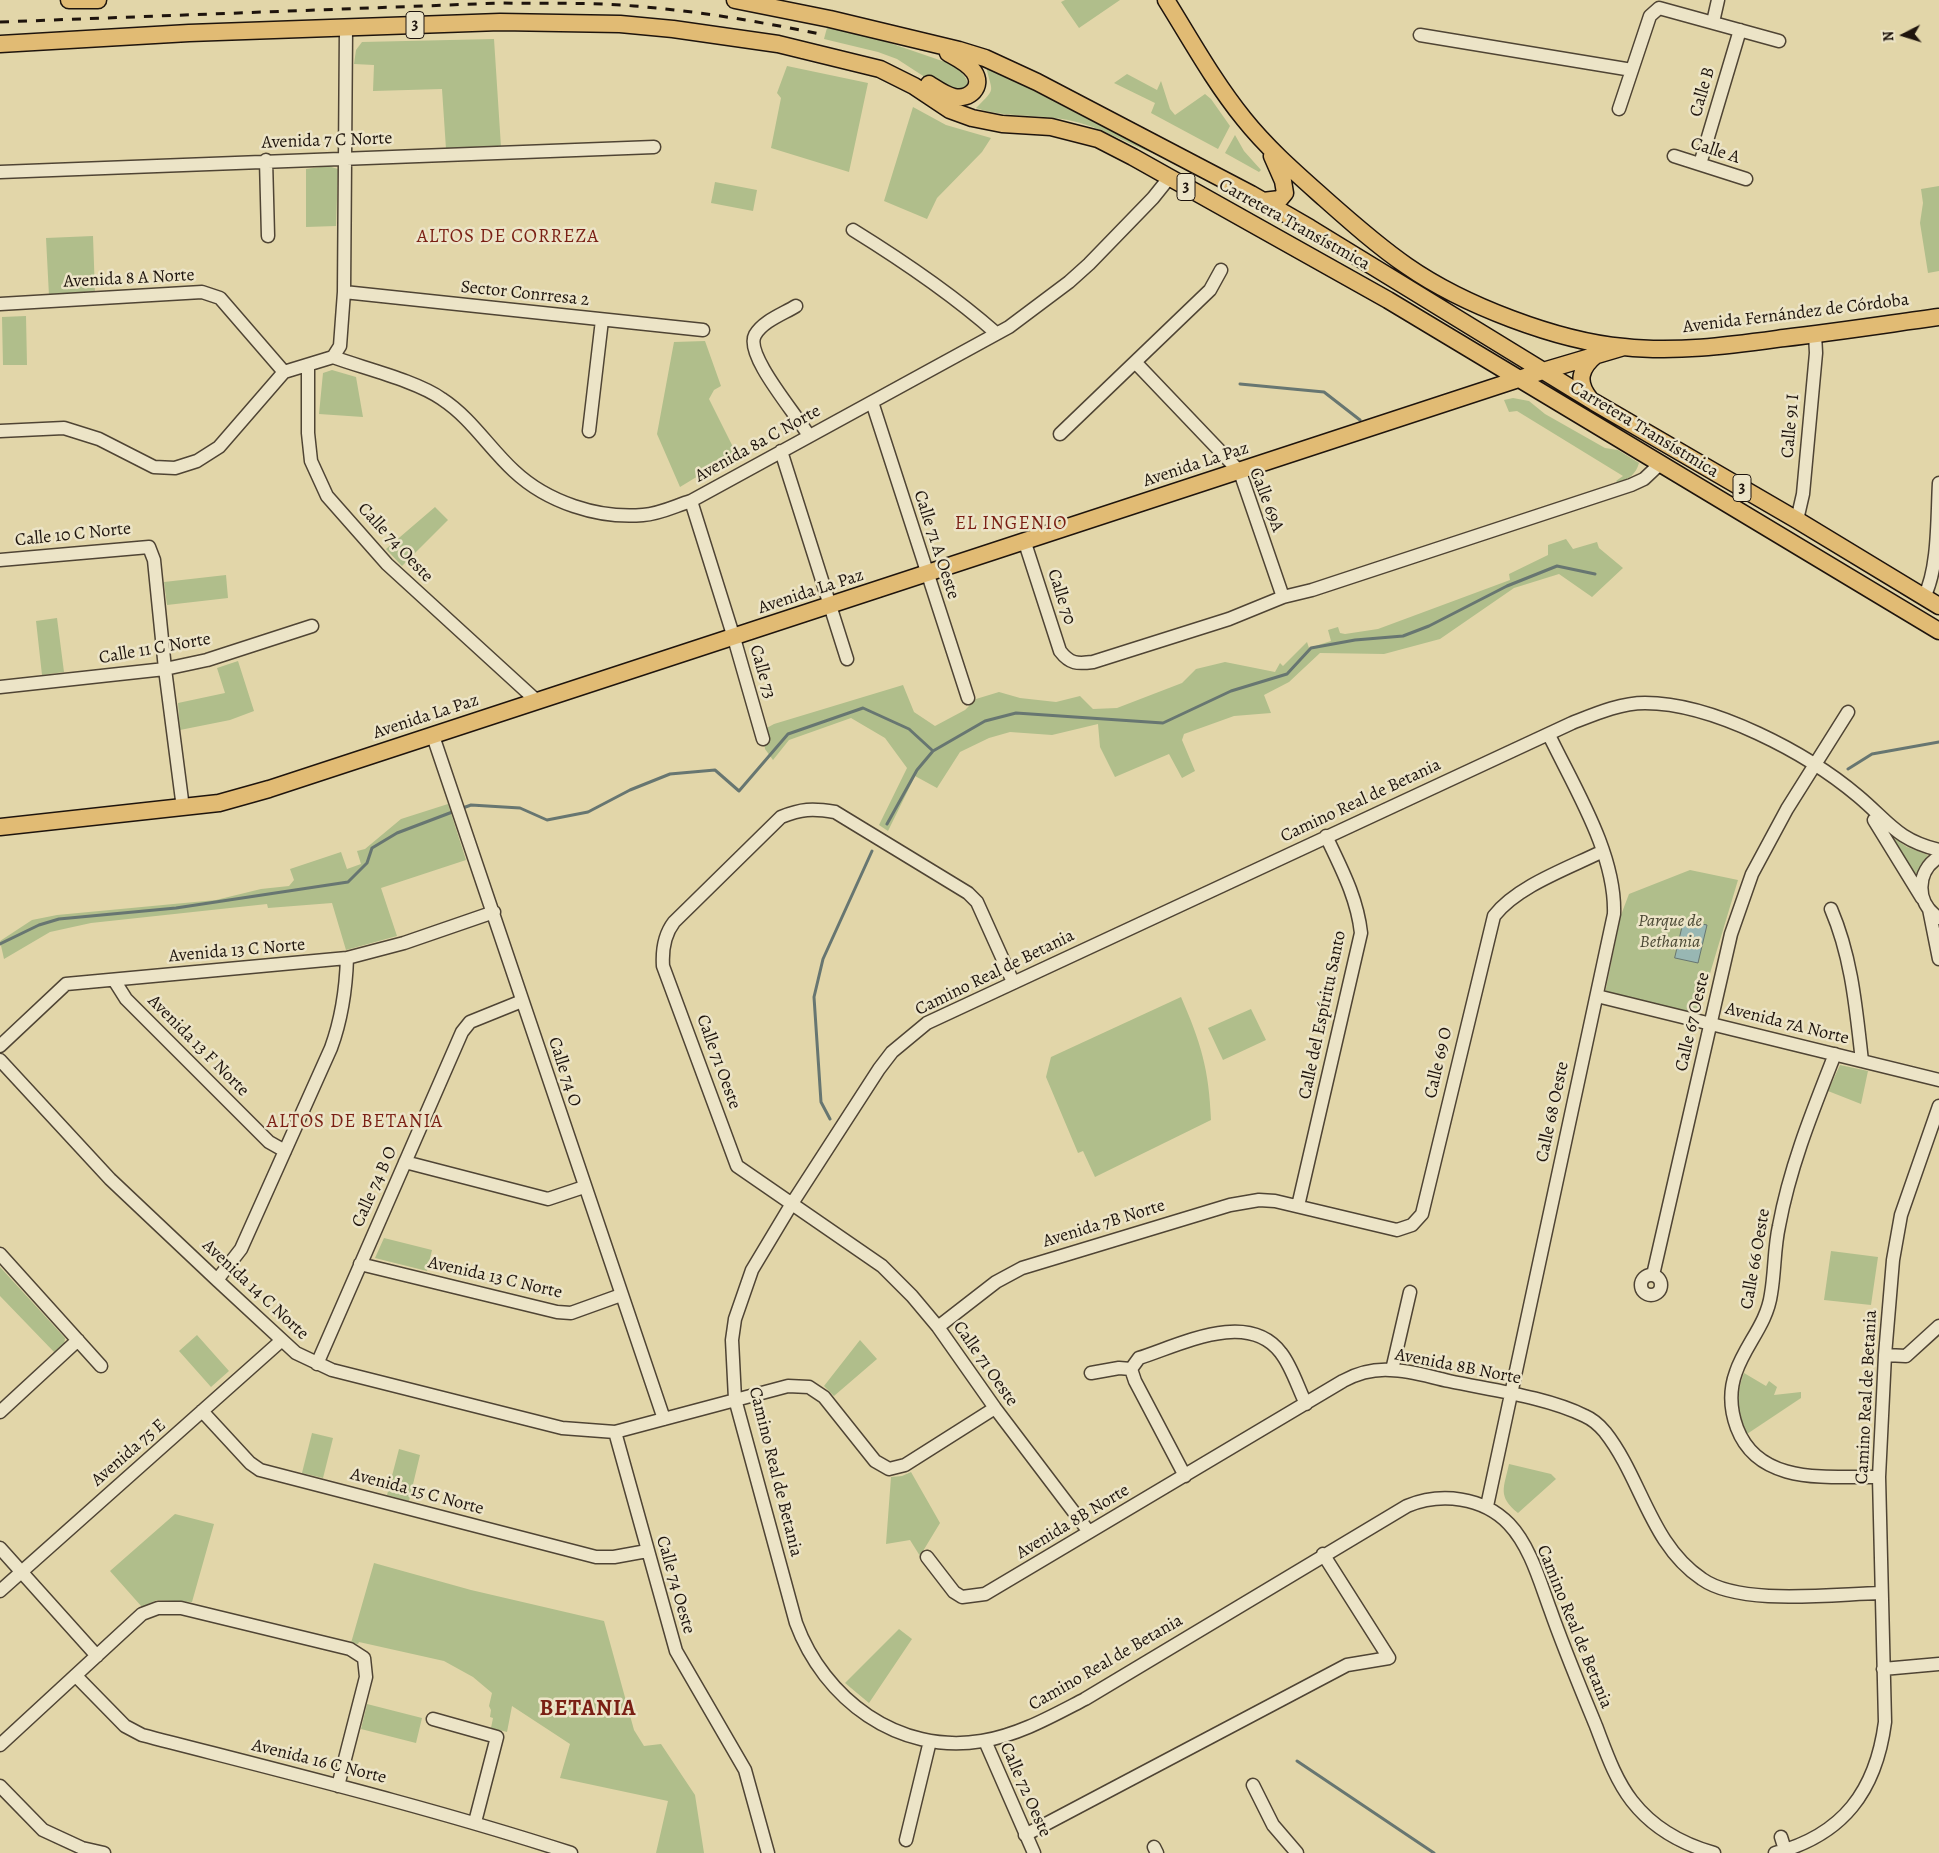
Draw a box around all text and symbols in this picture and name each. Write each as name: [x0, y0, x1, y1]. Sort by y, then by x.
north arrow: [1879, 10, 1929, 60]
road number: 3: [406, 12, 424, 38]
text: N: [1879, 30, 1898, 42]
street label: Calle B: [1686, 65, 1720, 119]
street label: Avenida 7 C Norte: [261, 128, 393, 154]
street label: Calle A: [1688, 133, 1742, 169]
road number: 3: [1177, 173, 1195, 200]
street label: Carretera Transístmica: [1215, 174, 1373, 276]
district label: ALTOS DE CORREZA: [415, 226, 601, 248]
street label: Avenida 8 A Norte: [63, 265, 195, 293]
street label: Sector Conrresa 2: [460, 276, 590, 312]
street label: Avenida Fernández de Córdoba: [1682, 289, 1910, 339]
street label: Carretera Transístmica: [1566, 377, 1722, 483]
street label: Calle 91 I: [1777, 393, 1805, 459]
street label: Avenida 8a C Norte: [691, 401, 825, 487]
street label: Avenida La Paz: [1140, 438, 1252, 492]
street label: Calle 69A: [1244, 465, 1288, 535]
road number: 3: [1733, 474, 1751, 502]
street label: Calle 71 A Oeste: [908, 488, 964, 602]
street label: Calle 74 Oeste: [353, 499, 437, 587]
district label: EL INGENIO: [953, 513, 1069, 535]
street label: Calle 10 C Norte: [14, 518, 132, 552]
street label: Avenida La Paz: [755, 565, 867, 619]
street label: Calle 70: [1042, 566, 1080, 628]
street label: Calle 11 C Norte: [97, 629, 213, 669]
street label: Calle 73: [744, 643, 780, 701]
street label: Avenida La Paz: [370, 690, 482, 744]
street label: Camino Real de Betania: [1277, 754, 1445, 848]
park label: Parque de Bethania: [1638, 911, 1702, 954]
street label: Camino Real de Betania: [912, 925, 1078, 1021]
street label: Calle del Espíritu Santo: [1295, 929, 1351, 1101]
street label: Avenida 13 C Norte: [168, 934, 306, 968]
street label: Calle 67 Oeste: [1671, 970, 1715, 1074]
street label: Avenida 13 F Norte: [143, 991, 253, 1101]
street label: Avenida 7A Norte: [1723, 998, 1851, 1050]
street label: Calle 71 Oeste: [691, 1012, 745, 1112]
street label: Calle 69 O: [1420, 1025, 1458, 1101]
street label: Calle 74 O: [543, 1035, 585, 1109]
street label: Calle 68 Oeste: [1532, 1060, 1574, 1164]
district label: ALTOS DE BETANIA: [265, 1111, 445, 1133]
street label: Calle 74 B O: [348, 1143, 402, 1231]
street label: Avenida 7B Norte: [1040, 1195, 1168, 1253]
street label: Calle 66 Oeste: [1737, 1207, 1775, 1311]
street label: Avenida 14 C Norte: [197, 1235, 313, 1345]
street label: Avenida 13 C Norte: [426, 1252, 564, 1304]
street label: Camino Real de Betania: [1852, 1309, 1882, 1485]
street label: Calle 71 Oeste: [948, 1317, 1022, 1411]
street label: Avenida 8B Norte: [1393, 1344, 1523, 1390]
street label: Camino Real de Betania: [743, 1385, 807, 1559]
street label: Avenida 75 E: [87, 1415, 171, 1491]
street label: Avenida 15 C Norte: [348, 1464, 486, 1520]
street label: Avenida 8B Norte: [1013, 1480, 1133, 1564]
street label: Calle 74 Oeste: [651, 1533, 699, 1637]
street label: Camino Real de Betania: [1531, 1542, 1617, 1712]
street label: Camino Real de Betania: [1025, 1610, 1187, 1716]
district label: BETANIA: [539, 1697, 637, 1723]
street label: Avenida 16 C Norte: [250, 1735, 388, 1789]
street label: Calle 72 Oeste: [994, 1739, 1056, 1841]

